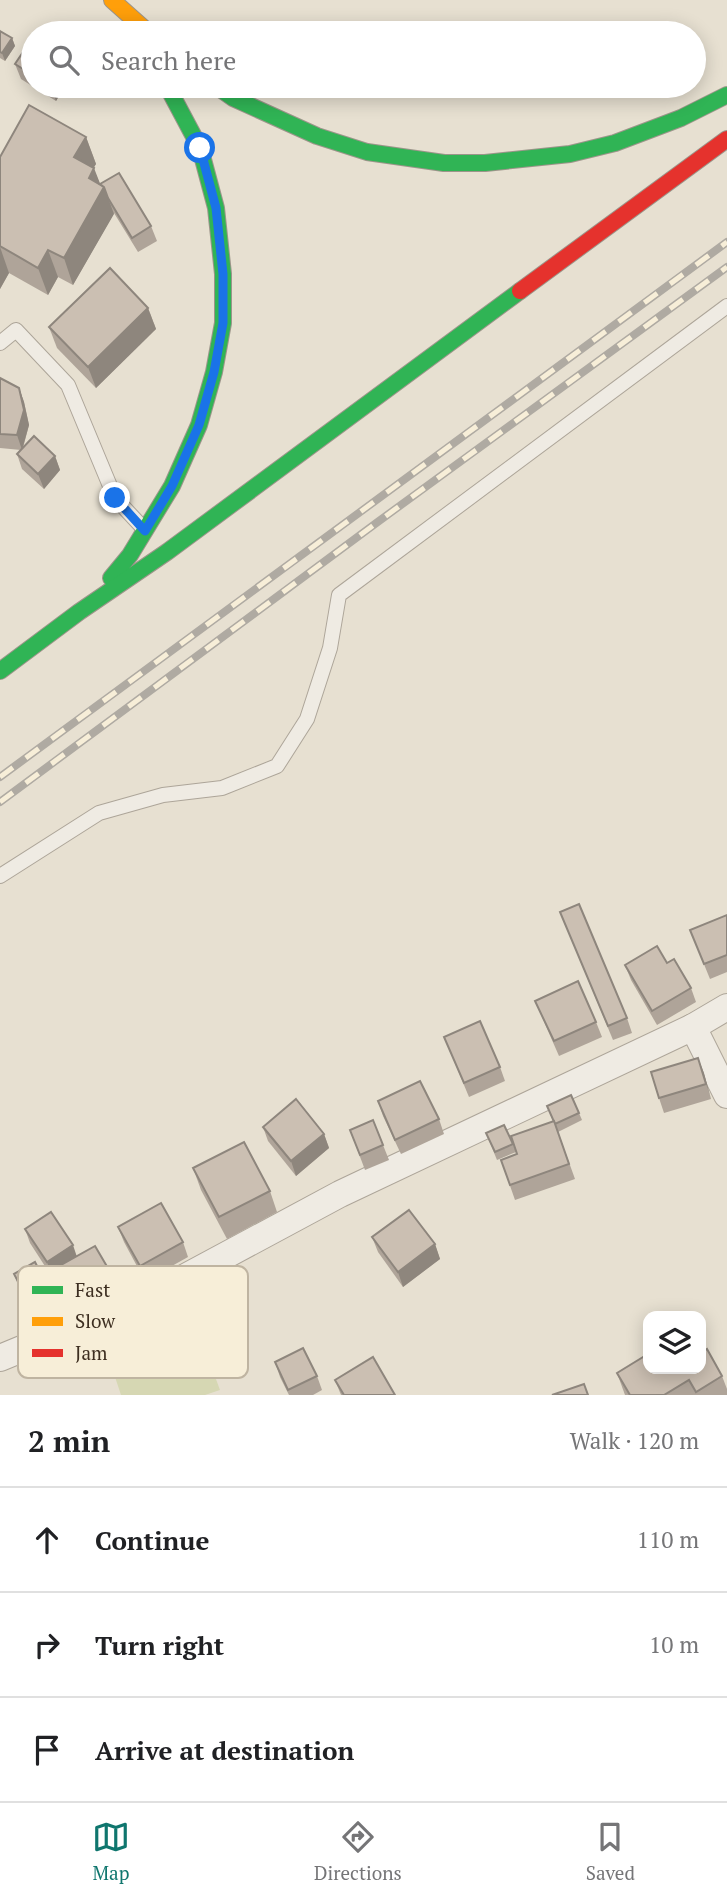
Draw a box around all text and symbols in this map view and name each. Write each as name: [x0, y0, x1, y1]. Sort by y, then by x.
search box: [21, 21, 706, 98]
icon: search: [45, 41, 83, 79]
text: Search here: [101, 43, 236, 77]
route start: [184, 132, 215, 163]
route end: [99, 482, 130, 513]
legend: [18, 1266, 248, 1378]
text: Fast: [75, 1277, 110, 1302]
text: Slow: [75, 1308, 116, 1333]
map controls: [643, 1311, 706, 1374]
button: layers: [643, 1311, 706, 1374]
text: Jam: [75, 1340, 108, 1365]
text: 2 min: [28, 1421, 110, 1461]
text: Walk · 120 m: [570, 1425, 699, 1456]
icon: ahead: [28, 1521, 66, 1559]
text: Continue: [95, 1523, 209, 1557]
text: 110 m: [637, 1524, 699, 1555]
icon: right: [28, 1626, 66, 1664]
text: Turn right: [95, 1628, 224, 1662]
text: 10 m: [649, 1629, 699, 1660]
icon: arrive: [28, 1731, 66, 1769]
text: Arrive at destination: [95, 1733, 354, 1767]
tab: Map: [92, 1818, 130, 1885]
tab: Directions: [314, 1818, 402, 1885]
tab: Saved: [586, 1818, 635, 1885]

